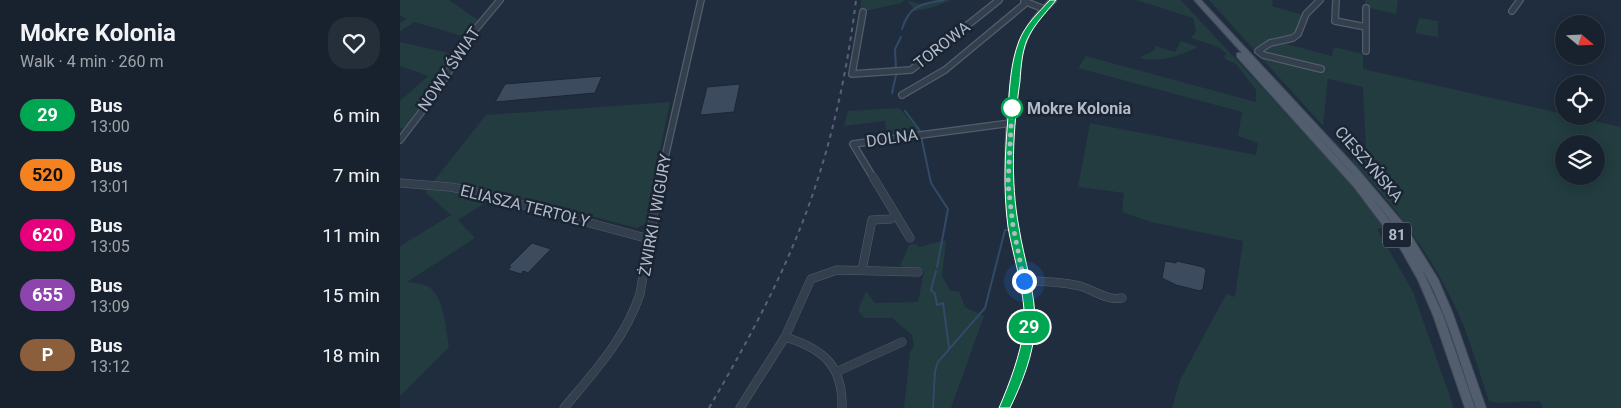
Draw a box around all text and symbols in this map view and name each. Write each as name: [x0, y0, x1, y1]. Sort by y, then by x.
north arrow: [1555, 15, 1605, 65]
map controls: [1555, 15, 1605, 185]
button: heart: [328, 17, 380, 69]
street label: TOROWA: [910, 17, 974, 73]
text: Mokre Kolonia: [20, 19, 176, 47]
street label: NOWY ŚWIAT: [413, 22, 484, 115]
text: Walk · 4 min · 260 m: [20, 52, 164, 71]
button: locate: [1555, 75, 1605, 125]
text: Bus: [90, 94, 123, 117]
marker: Mokre Kolonia: [1001, 97, 1023, 119]
place label: Mokre Kolonia: [1027, 99, 1131, 118]
text: 29: [37, 104, 58, 125]
text: 6 min: [333, 104, 380, 127]
text: 13:00: [90, 117, 130, 136]
street label: CIESZYŃSKA: [1331, 122, 1407, 206]
street label: DOLNA: [865, 125, 920, 151]
button: layers: [1555, 135, 1605, 185]
street label: ŻWIRKI I WIGURY: [635, 152, 675, 278]
text: Bus: [90, 154, 123, 177]
text: 520: [32, 164, 63, 185]
text: 7 min: [333, 164, 380, 187]
text: 13:01: [90, 177, 130, 196]
street label: ELIASZA TERTOŁY: [458, 181, 592, 231]
text: Bus: [90, 214, 123, 237]
road number: 81: [1383, 222, 1411, 248]
text: 620: [32, 224, 63, 245]
text: 11 min: [322, 224, 380, 247]
text: 13:05: [90, 237, 130, 256]
your location: [1012, 269, 1037, 294]
text: Bus: [90, 274, 123, 297]
text: 655: [32, 284, 63, 305]
text: 15 min: [322, 284, 380, 307]
text: 13:09: [90, 297, 130, 316]
line badge: 29: [1006, 311, 1052, 343]
text: 29: [1019, 316, 1039, 337]
text: Bus: [90, 334, 123, 357]
text: P: [42, 344, 53, 365]
text: 18 min: [322, 344, 380, 367]
text: 13:12: [90, 357, 130, 376]

